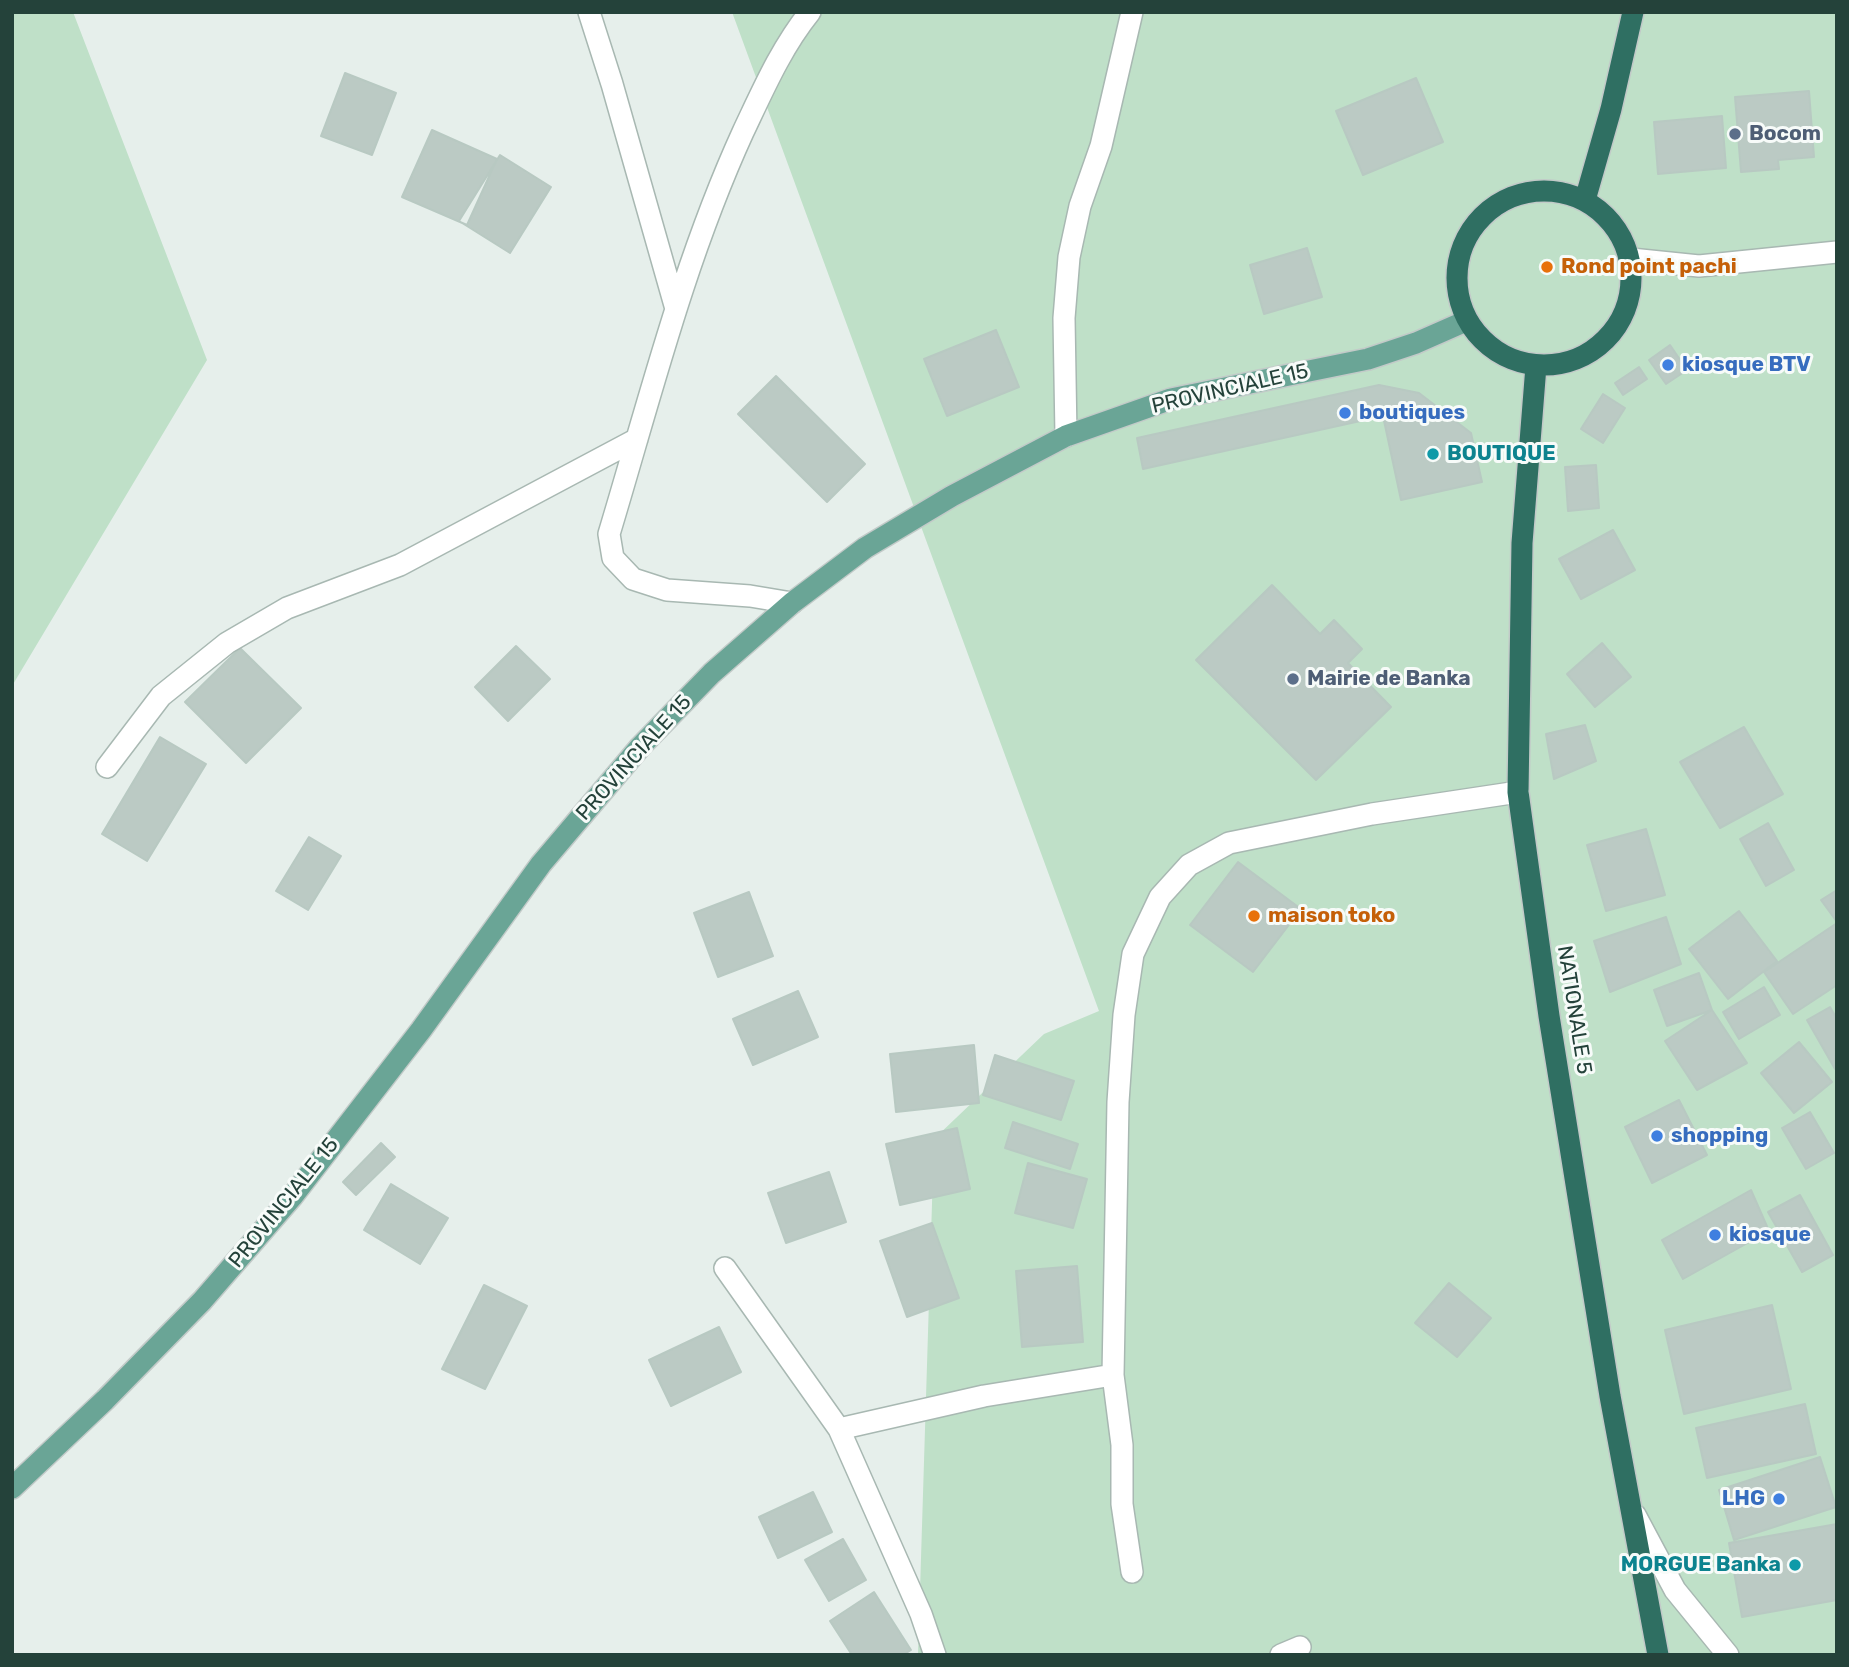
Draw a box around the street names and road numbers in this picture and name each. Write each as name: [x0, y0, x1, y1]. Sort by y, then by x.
street label: PROVINCIALE 15: [1149, 359, 1311, 419]
street label: PROVINCIALE 15: [571, 690, 697, 826]
street label: NATIONALE 5: [1551, 944, 1597, 1076]
street label: PROVINCIALE 15: [224, 1133, 344, 1273]

